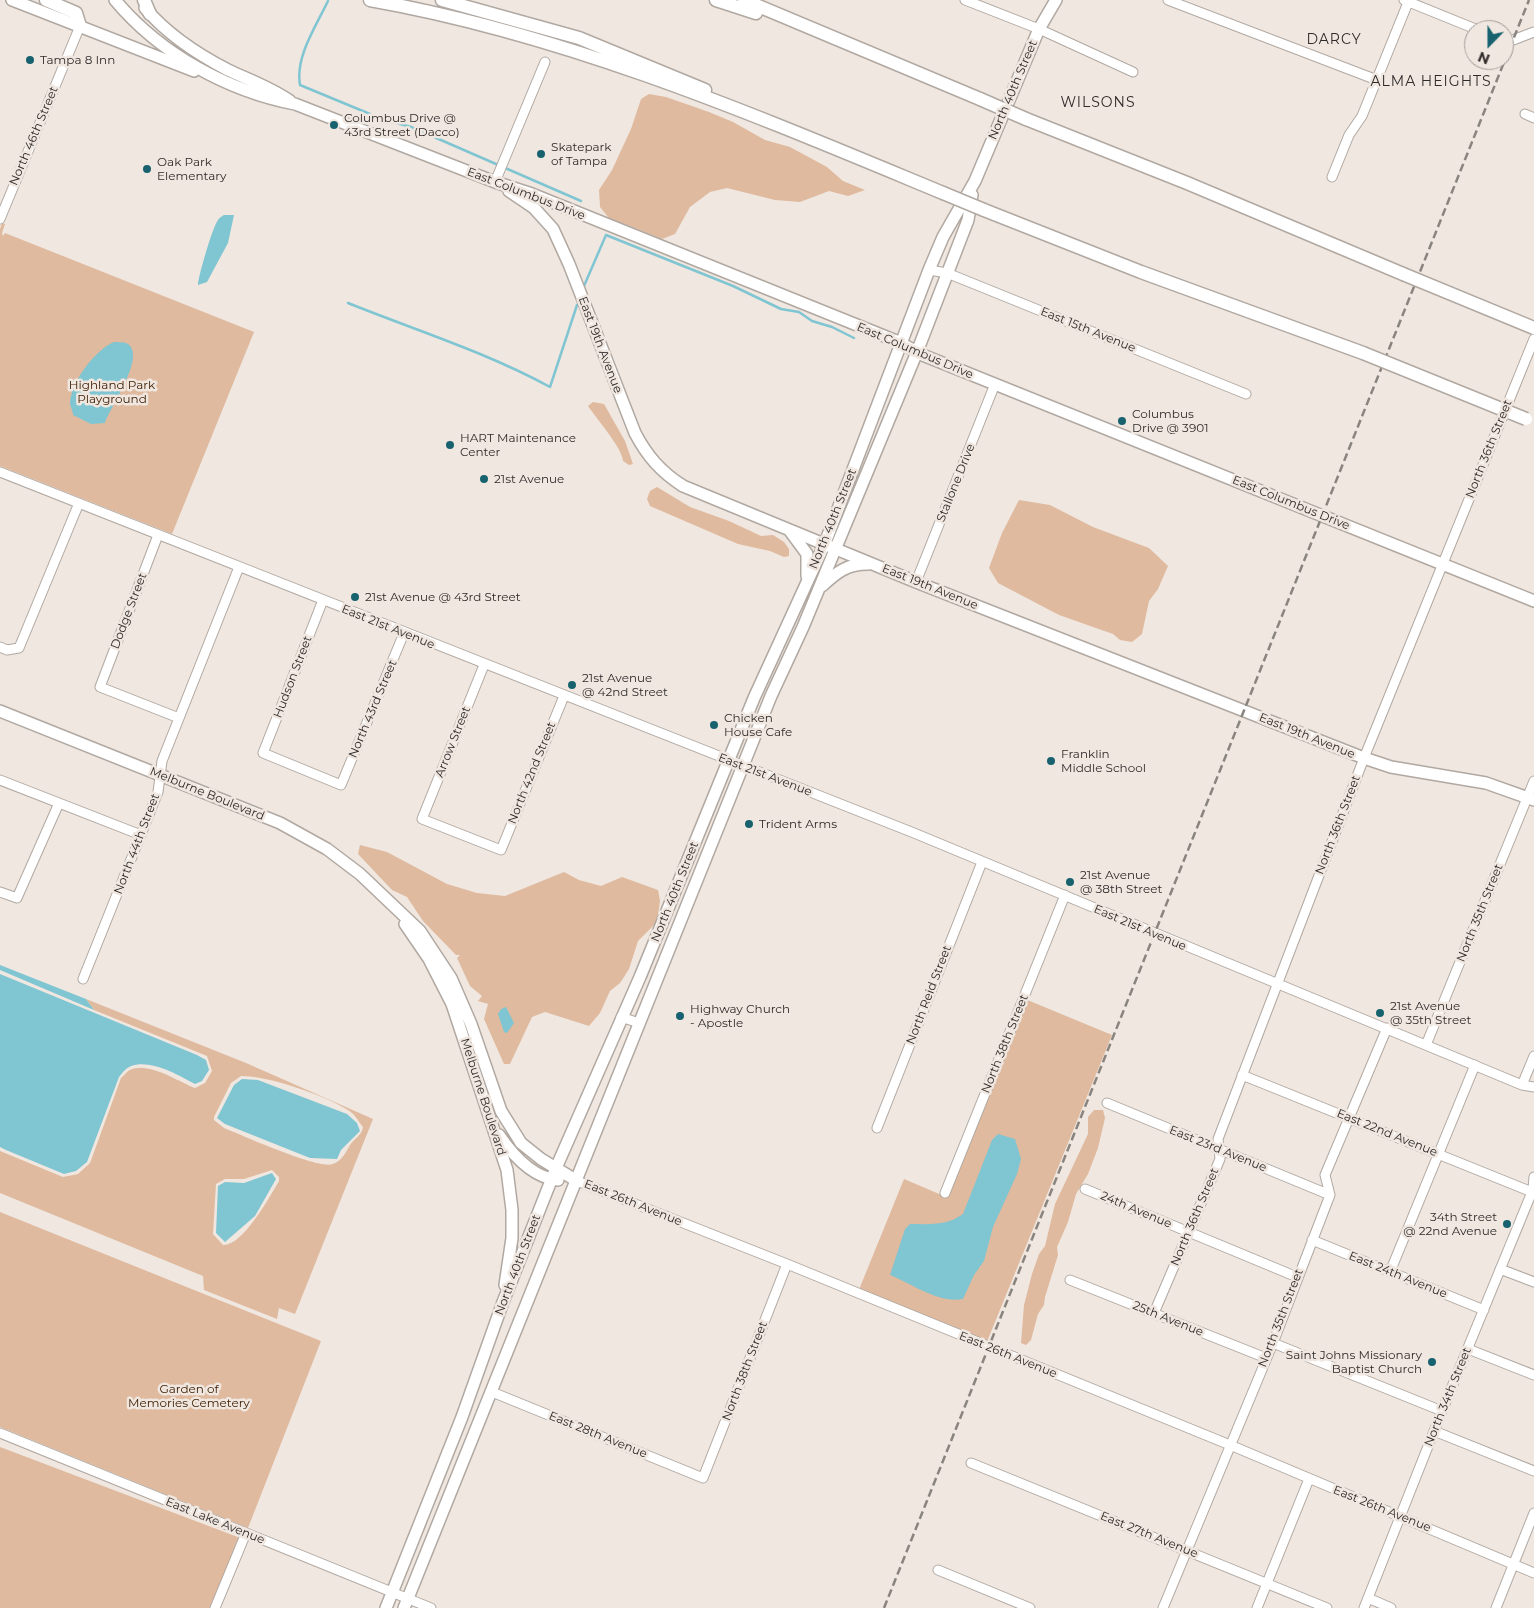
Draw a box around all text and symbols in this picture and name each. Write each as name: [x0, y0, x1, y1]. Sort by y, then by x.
north arrow: [1464, 20, 1514, 70]
district label: DARCY: [1306, 32, 1362, 48]
street label: North 40th Street: [986, 38, 1040, 142]
text: N: [1475, 48, 1492, 68]
place label: Tampa 8 Inn: [40, 53, 115, 67]
marker: Tampa 8 Inn: [24, 54, 36, 66]
district label: ALMA HEIGHTS: [1369, 74, 1493, 90]
street label: North 46th Street: [7, 84, 61, 188]
district label: WILSONS: [1060, 95, 1136, 111]
place label: Columbus Drive @ 43rd Street (Dacco): [344, 111, 460, 139]
marker: Columbus Drive @ 43rd Street (Dacco): [328, 119, 340, 131]
place label: Skatepark of Tampa: [551, 140, 611, 168]
marker: Skatepark of Tampa: [535, 148, 547, 160]
place label: Oak Park Elementary: [157, 155, 227, 183]
marker: Oak Park Elementary: [141, 163, 153, 175]
street label: East Columbus Drive: [465, 165, 587, 223]
street label: East 19th Avenue: [575, 295, 625, 395]
street label: East 15th Avenue: [1038, 304, 1138, 356]
street label: East Columbus Drive: [855, 320, 975, 382]
park label: Highland Park Playground: [69, 378, 155, 406]
street label: North 36th Street: [1463, 398, 1515, 500]
place label: Columbus Drive @ 3901: [1132, 407, 1208, 435]
marker: Columbus Drive @ 3901: [1116, 415, 1128, 427]
place label: HART Maintenance Center: [460, 431, 576, 459]
marker: HART Maintenance Center: [444, 439, 456, 451]
street label: Stallone Drive: [934, 442, 978, 524]
street label: North 40th Street: [806, 467, 860, 571]
place label: 21st Avenue: [494, 472, 564, 486]
marker: 21st Avenue: [478, 473, 490, 485]
street label: East Columbus Drive: [1230, 473, 1352, 533]
street label: East 19th Avenue: [880, 561, 980, 613]
street label: Dodge Street: [108, 571, 150, 651]
place label: 21st Avenue @ 43rd Street: [365, 590, 521, 604]
marker: 21st Avenue @ 43rd Street: [349, 591, 361, 603]
street label: East 21st Avenue: [339, 602, 437, 652]
street label: Hudson Street: [271, 634, 315, 720]
street label: North 43rd Street: [346, 658, 400, 760]
place label: 21st Avenue @ 42nd Street: [582, 671, 668, 699]
marker: 21st Avenue @ 42nd Street: [566, 679, 578, 691]
street label: Arrow Street: [432, 704, 474, 780]
street label: East 19th Avenue: [1257, 710, 1357, 762]
place label: Chicken House Cafe: [724, 711, 792, 739]
marker: Chicken House Cafe: [708, 719, 720, 731]
street label: North 42nd Street: [505, 720, 559, 826]
place label: Franklin Middle School: [1061, 747, 1146, 775]
street label: East 21st Avenue: [716, 751, 814, 799]
marker: Franklin Middle School: [1045, 755, 1057, 767]
street label: Melburne Boulevard: [148, 764, 266, 824]
street label: North 36th Street: [1312, 773, 1364, 877]
street label: North 44th Street: [111, 792, 163, 896]
place label: Trident Arms: [759, 817, 837, 831]
marker: Trident Arms: [743, 818, 755, 830]
street label: North 40th Street: [648, 840, 702, 944]
street label: North 35th Street: [1454, 862, 1506, 964]
place label: 21st Avenue @ 38th Street: [1080, 868, 1162, 896]
marker: 21st Avenue @ 38th Street: [1064, 876, 1076, 888]
street label: East 21st Avenue: [1092, 902, 1188, 954]
street label: North Reid Street: [903, 943, 955, 1047]
street label: North 38th Street: [979, 993, 1031, 1095]
place label: 21st Avenue @ 35th Street: [1390, 999, 1471, 1027]
place label: Highway Church - Apostle: [690, 1002, 790, 1030]
marker: 21st Avenue @ 35th Street: [1374, 1007, 1386, 1019]
marker: Highway Church - Apostle: [674, 1010, 686, 1022]
street label: Melburne Boulevard: [457, 1037, 509, 1157]
street label: East 22nd Avenue: [1335, 1106, 1439, 1160]
street label: East 23rd Avenue: [1167, 1123, 1269, 1175]
street label: North 36th Street: [1168, 1166, 1222, 1268]
street label: East 26th Avenue: [582, 1177, 684, 1229]
street label: 24th Avenue: [1098, 1189, 1174, 1231]
place label: 34th Street @ 22nd Avenue: [1403, 1210, 1497, 1238]
street label: North 40th Street: [492, 1213, 544, 1317]
marker: 34th Street @ 22nd Avenue: [1501, 1218, 1513, 1230]
street label: East 24th Avenue: [1347, 1249, 1449, 1301]
street label: North 35th Street: [1256, 1267, 1306, 1369]
street label: 25th Avenue: [1131, 1298, 1205, 1340]
street label: North 38th Street: [719, 1319, 771, 1423]
street label: East 26th Avenue: [957, 1329, 1059, 1381]
street label: North 34th Street: [1422, 1345, 1474, 1449]
place label: Saint Johns Missionary Baptist Church: [1286, 1348, 1422, 1376]
marker: Saint Johns Missionary Baptist Church: [1426, 1356, 1438, 1368]
park label: Garden of Memories Cemetery: [128, 1382, 250, 1410]
street label: East 28th Avenue: [547, 1409, 649, 1461]
street label: East 26th Avenue: [1331, 1483, 1433, 1535]
street label: East Lake Avenue: [163, 1495, 267, 1547]
street label: East 27th Avenue: [1098, 1509, 1200, 1561]

